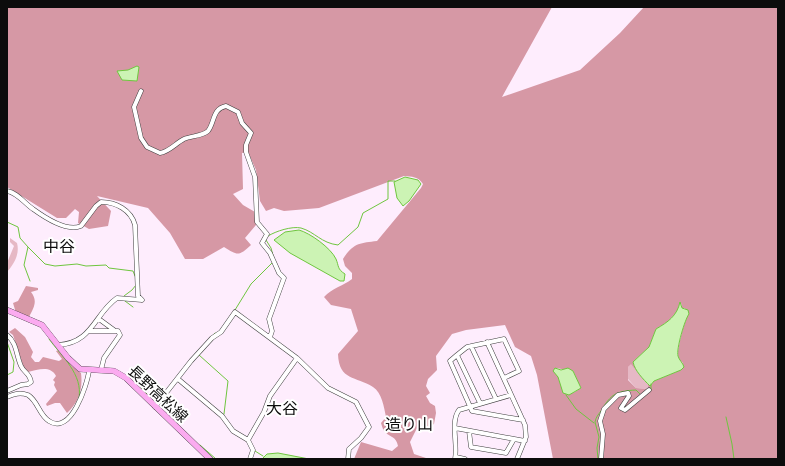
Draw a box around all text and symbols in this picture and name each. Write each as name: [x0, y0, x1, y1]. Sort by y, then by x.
district label: 中谷: [43, 237, 75, 256]
street label: 長野高松線: [124, 362, 192, 426]
district label: 大谷: [266, 399, 298, 418]
district label: 造り山: [385, 415, 433, 434]

